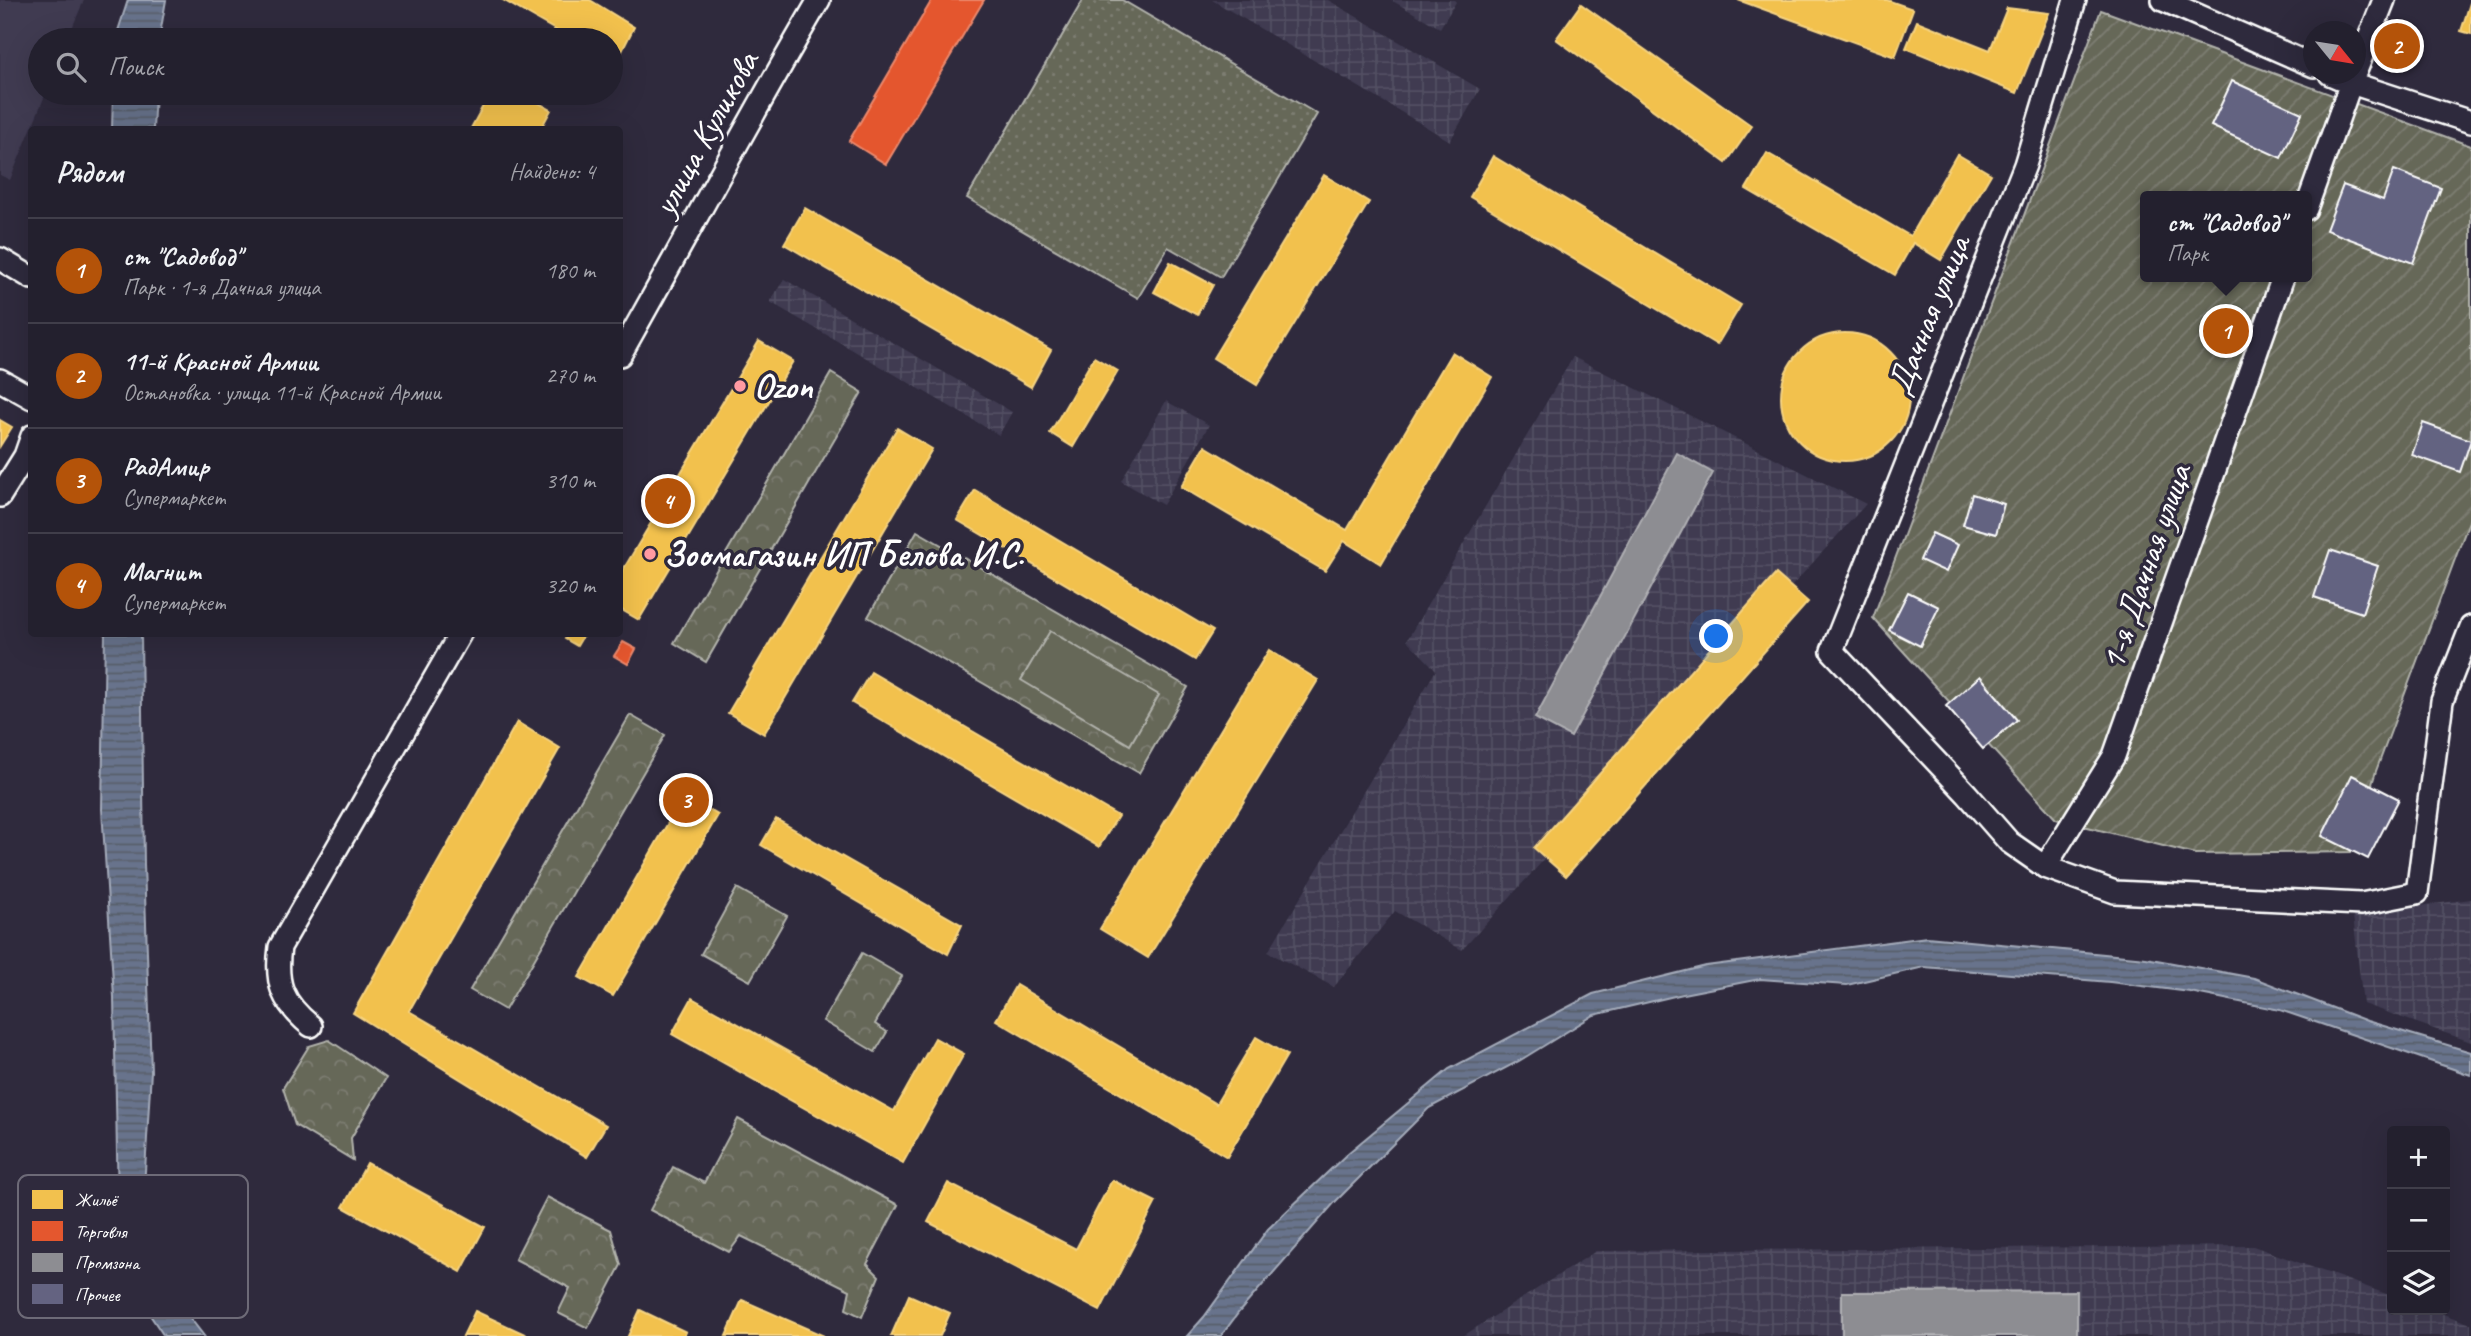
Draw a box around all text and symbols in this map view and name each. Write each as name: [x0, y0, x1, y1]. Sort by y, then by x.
pin: 2: [2374, 20, 2420, 72]
north arrow: [2303, 21, 2366, 84]
search box: [28, 28, 623, 105]
street label: улица Куликова: [641, 41, 770, 225]
icon: search: [52, 48, 90, 86]
text: Поиск: [108, 50, 163, 83]
text: Рядом: [56, 153, 123, 191]
text: Найдено: 4: [509, 157, 595, 186]
popup: [2140, 191, 2312, 282]
text: ст "Садовод": [2167, 206, 2285, 239]
street label: Дачная улица: [1876, 227, 1982, 401]
text: Парк: [2167, 239, 2208, 268]
text: ст "Садовод": [123, 240, 241, 273]
text: 1: [74, 256, 84, 285]
text: 180 m: [546, 256, 595, 285]
text: Парк · 1-я Дачная улица: [123, 273, 320, 302]
pin: 1: [2203, 305, 2249, 357]
text: 11-й Красной Армии: [123, 345, 318, 378]
text: 2: [74, 361, 84, 390]
text: 270 m: [546, 361, 595, 390]
place label: Ozon: [754, 364, 813, 409]
text: Остановка · улица 11-й Красной Армии: [123, 378, 441, 407]
marker: Ozon: [732, 378, 748, 394]
text: РадАмир: [123, 450, 209, 483]
street label: 1-я Дачная улица: [2089, 456, 2202, 676]
text: 3: [74, 466, 84, 495]
text: 310 m: [546, 466, 595, 495]
pin: 4: [645, 475, 691, 527]
text: Супермаркет: [123, 483, 226, 512]
place label: Зоомагазин ИП Белова И.С.: [664, 532, 1025, 577]
marker: Зоомагазин ИП Белова И.С.: [642, 546, 658, 562]
text: Магнит: [123, 555, 202, 588]
text: 4: [74, 571, 84, 600]
text: 320 m: [546, 571, 595, 600]
text: Супермаркет: [123, 588, 226, 617]
your location: [1699, 619, 1733, 653]
pin: 3: [663, 774, 709, 826]
map controls: [2387, 1126, 2450, 1315]
button: +: [2387, 1126, 2450, 1189]
legend: [18, 1175, 248, 1318]
text: Жильё: [75, 1188, 119, 1212]
button: −: [2387, 1189, 2450, 1252]
text: Торговля: [75, 1220, 128, 1244]
text: Промзона: [75, 1251, 141, 1275]
button: layers: [2387, 1252, 2450, 1315]
text: Прочее: [75, 1283, 121, 1307]

